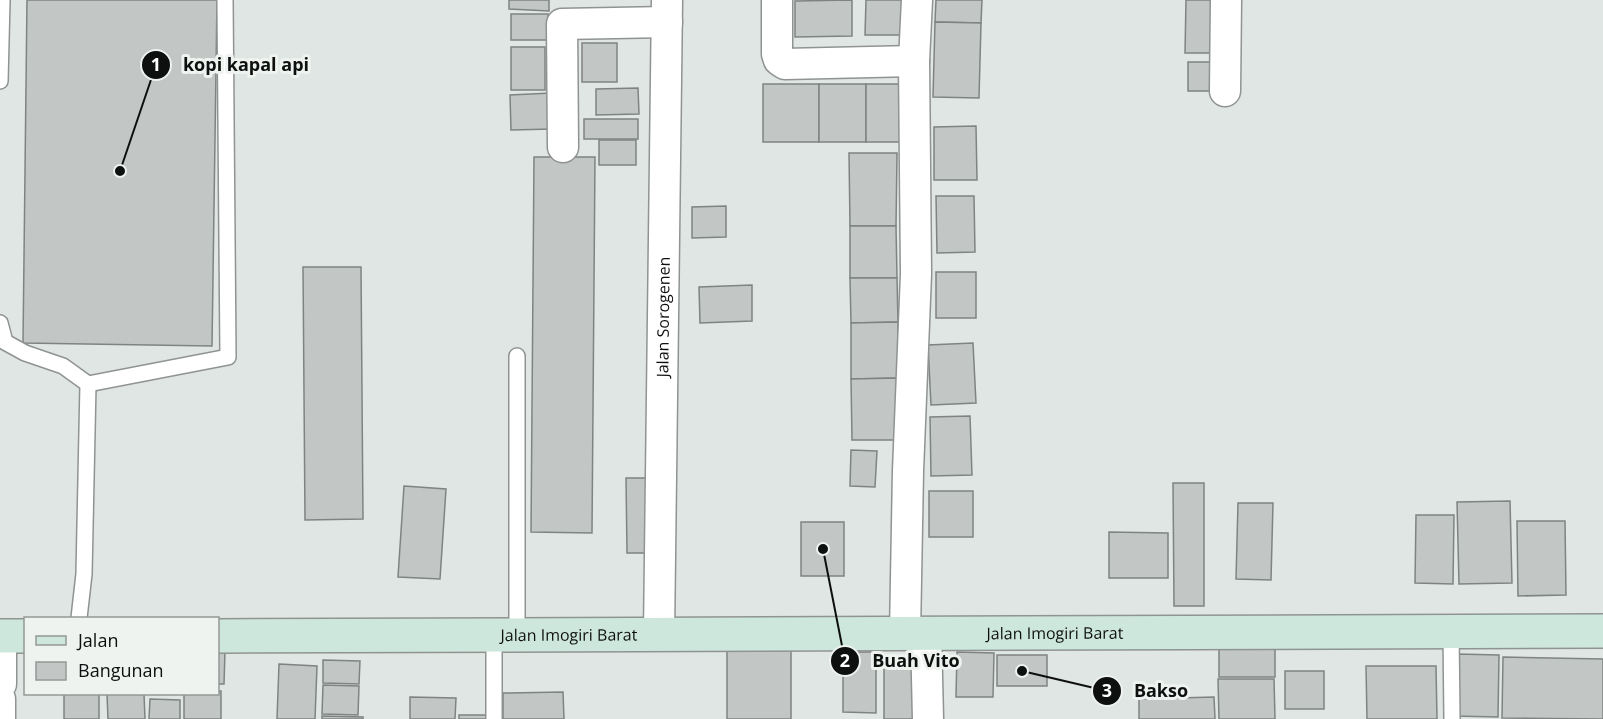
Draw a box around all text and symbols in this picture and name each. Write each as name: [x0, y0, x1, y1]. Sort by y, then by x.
callout: kopi kapal api: [141, 47, 321, 83]
text: 1: [151, 52, 161, 76]
text: kopi kapal api: [183, 52, 309, 76]
street label: Jalan Sorogenen: [651, 256, 675, 380]
legend: [24, 617, 219, 695]
street label: Jalan Imogiri Barat: [985, 622, 1124, 644]
street label: Jalan Imogiri Barat: [499, 623, 638, 646]
text: Jalan: [76, 628, 118, 652]
callout: Buah Vito: [830, 643, 972, 679]
text: 2: [840, 648, 850, 672]
text: Buah Vito: [872, 648, 960, 672]
text: Bangunan: [78, 658, 164, 682]
callout: Bakso: [1092, 673, 1200, 709]
text: 3: [1102, 678, 1112, 702]
text: Bakso: [1134, 678, 1188, 702]

